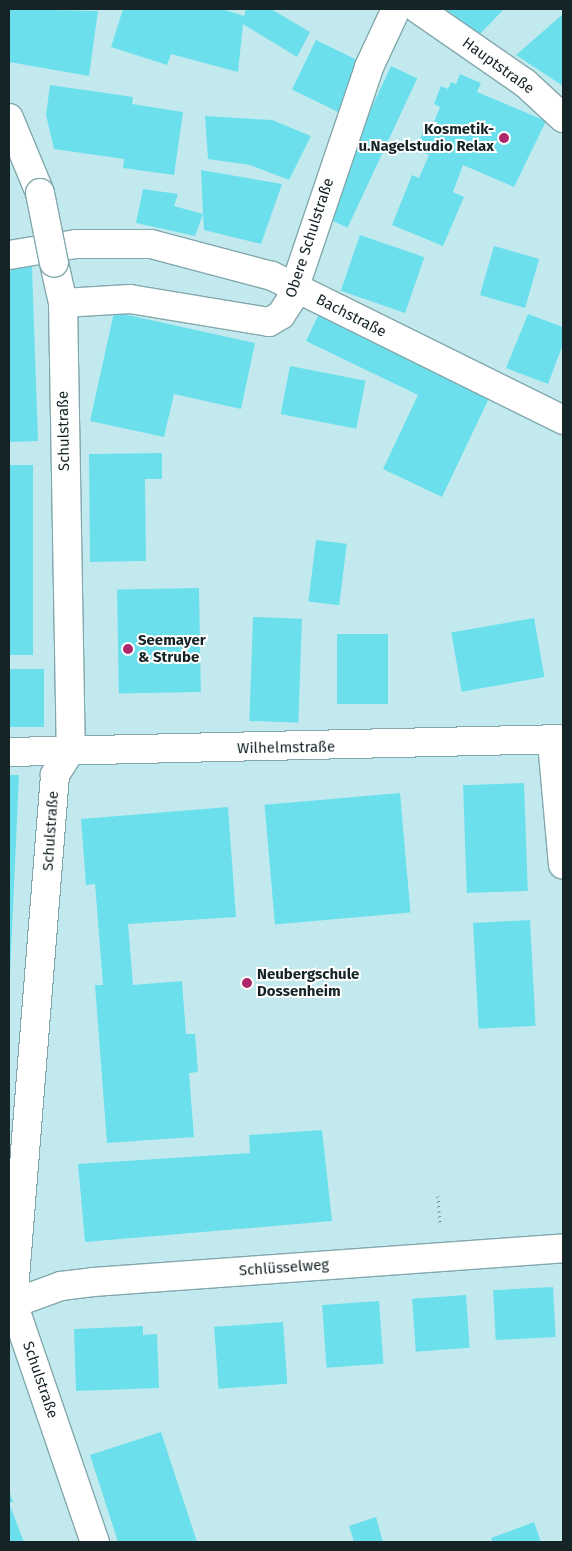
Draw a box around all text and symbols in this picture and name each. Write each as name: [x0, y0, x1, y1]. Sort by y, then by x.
street label: Hauptstraße: [459, 34, 537, 98]
place label: Kosmetik- u.Nagelstudio Relax: [358, 120, 494, 155]
marker: Kosmetik- u.Nagelstudio Relax: [498, 132, 510, 144]
street label: Obere Schulstraße: [282, 176, 338, 300]
street label: Bachstraße: [313, 291, 389, 341]
street label: Schulstraße: [54, 391, 74, 471]
place label: Seemayer & Strube: [138, 631, 206, 666]
marker: Seemayer & Strube: [122, 643, 134, 655]
street label: Wilhelmstraße: [237, 738, 335, 758]
street label: Schulstraße: [39, 790, 63, 872]
place label: Neubergschule Dossenheim: [257, 965, 359, 1000]
marker: Neubergschule Dossenheim: [241, 977, 253, 989]
street label: Schlüsselweg: [238, 1256, 330, 1280]
street label: Schulstraße: [18, 1339, 62, 1421]

